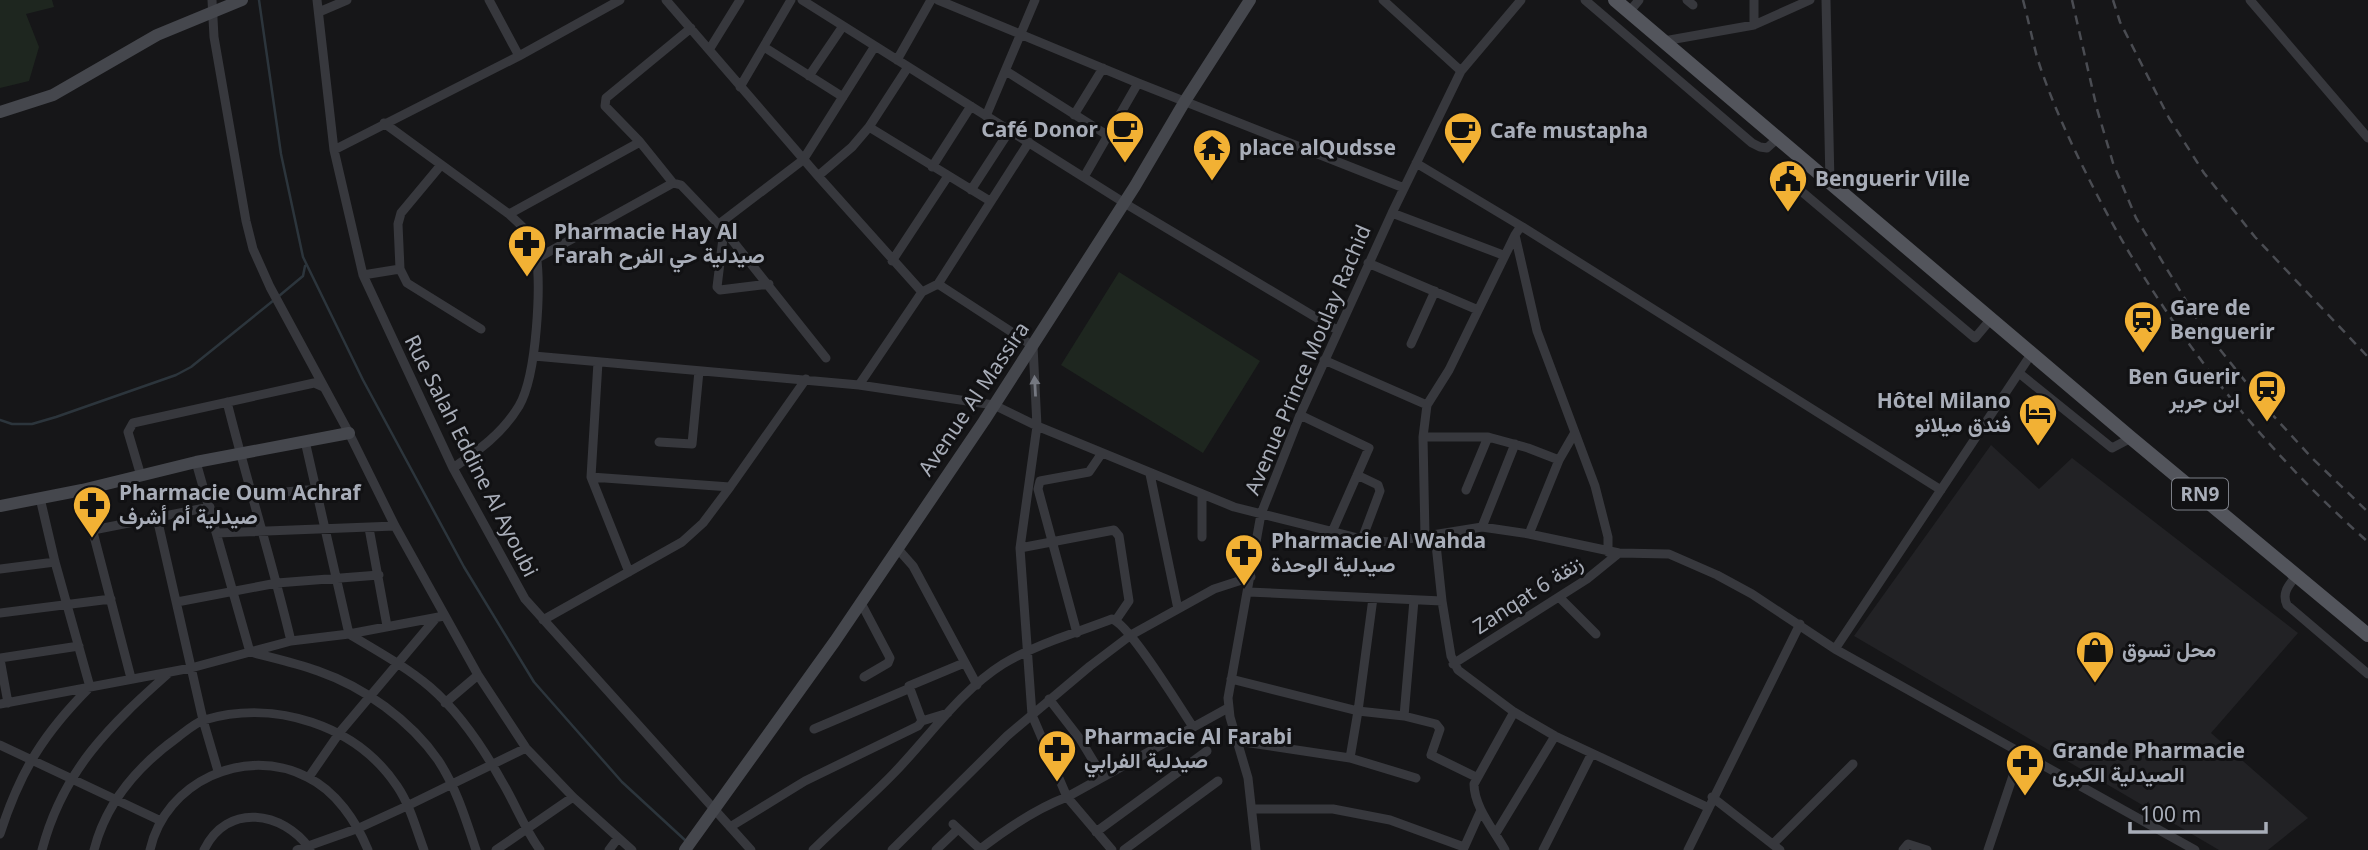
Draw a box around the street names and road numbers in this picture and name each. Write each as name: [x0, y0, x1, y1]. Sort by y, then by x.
street label: Avenue Prince Moulay Rachid: [1237, 220, 1377, 499]
street label: Avenue Al Massira: [911, 316, 1035, 481]
street label: Rue Salah Eddine Al Ayoubi: [399, 330, 545, 581]
road number: RN9: [2172, 478, 2228, 509]
street label: Zanqat 6 زنقة: [1467, 548, 1588, 640]

